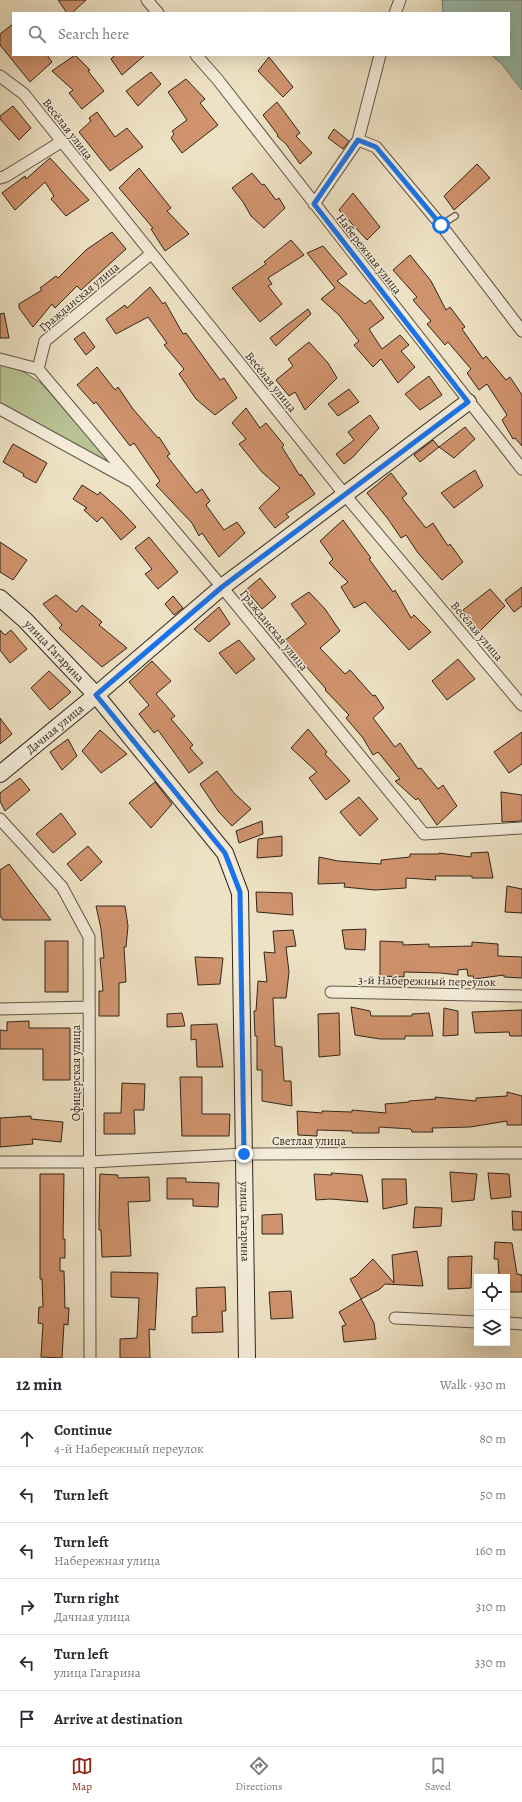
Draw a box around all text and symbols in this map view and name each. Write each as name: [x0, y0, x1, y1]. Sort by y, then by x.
search box: [12, 12, 510, 56]
icon: search: [26, 23, 48, 45]
text: Search here: [58, 24, 129, 44]
street label: Весёлая улица: [39, 95, 97, 163]
street label: Набережная улица: [333, 210, 406, 298]
route start: [432, 216, 450, 234]
street label: Гражданская улица: [35, 258, 123, 335]
street label: Весёлая улица: [242, 348, 301, 416]
street label: Гражданская улица: [236, 586, 312, 674]
street label: Весёлая улица: [447, 598, 507, 665]
street label: улица Гагарина: [20, 616, 88, 686]
street label: Дачная улица: [23, 700, 87, 757]
street label: 3-й Набережный переулок: [358, 972, 496, 990]
street label: Офицерская улица: [68, 1024, 84, 1121]
street label: Светлая улица: [272, 1133, 347, 1149]
route end: [235, 1145, 253, 1163]
street label: улица Гагарина: [236, 1180, 254, 1262]
map controls: [474, 1274, 510, 1346]
button: locate: [474, 1274, 510, 1310]
button: layers: [474, 1310, 510, 1346]
text: 12 min: [16, 1373, 62, 1396]
text: Walk · 930 m: [440, 1376, 506, 1393]
text: Continue: [54, 1420, 112, 1440]
icon: ahead: [16, 1428, 38, 1450]
text: 80 m: [479, 1430, 506, 1447]
text: 4-й Набережный переулок: [54, 1440, 204, 1457]
icon: left: [16, 1484, 38, 1506]
text: Turn left: [54, 1485, 109, 1505]
text: 50 m: [480, 1486, 506, 1503]
text: Turn left: [54, 1532, 109, 1552]
icon: left: [16, 1540, 38, 1562]
text: 160 m: [475, 1542, 506, 1559]
text: Набережная улица: [54, 1552, 160, 1569]
text: Turn right: [54, 1588, 119, 1608]
icon: right: [16, 1596, 38, 1618]
text: 310 m: [476, 1598, 506, 1615]
text: Дачная улица: [54, 1608, 130, 1625]
text: Turn left: [54, 1644, 109, 1664]
icon: left: [16, 1652, 38, 1674]
text: 330 m: [475, 1654, 506, 1671]
text: улица Гагарина: [54, 1664, 141, 1681]
icon: arrive: [16, 1708, 38, 1730]
text: Arrive at destination: [54, 1709, 183, 1729]
tab: Map: [71, 1755, 93, 1794]
tab: Directions: [235, 1755, 283, 1794]
tab: Saved: [425, 1755, 451, 1794]

